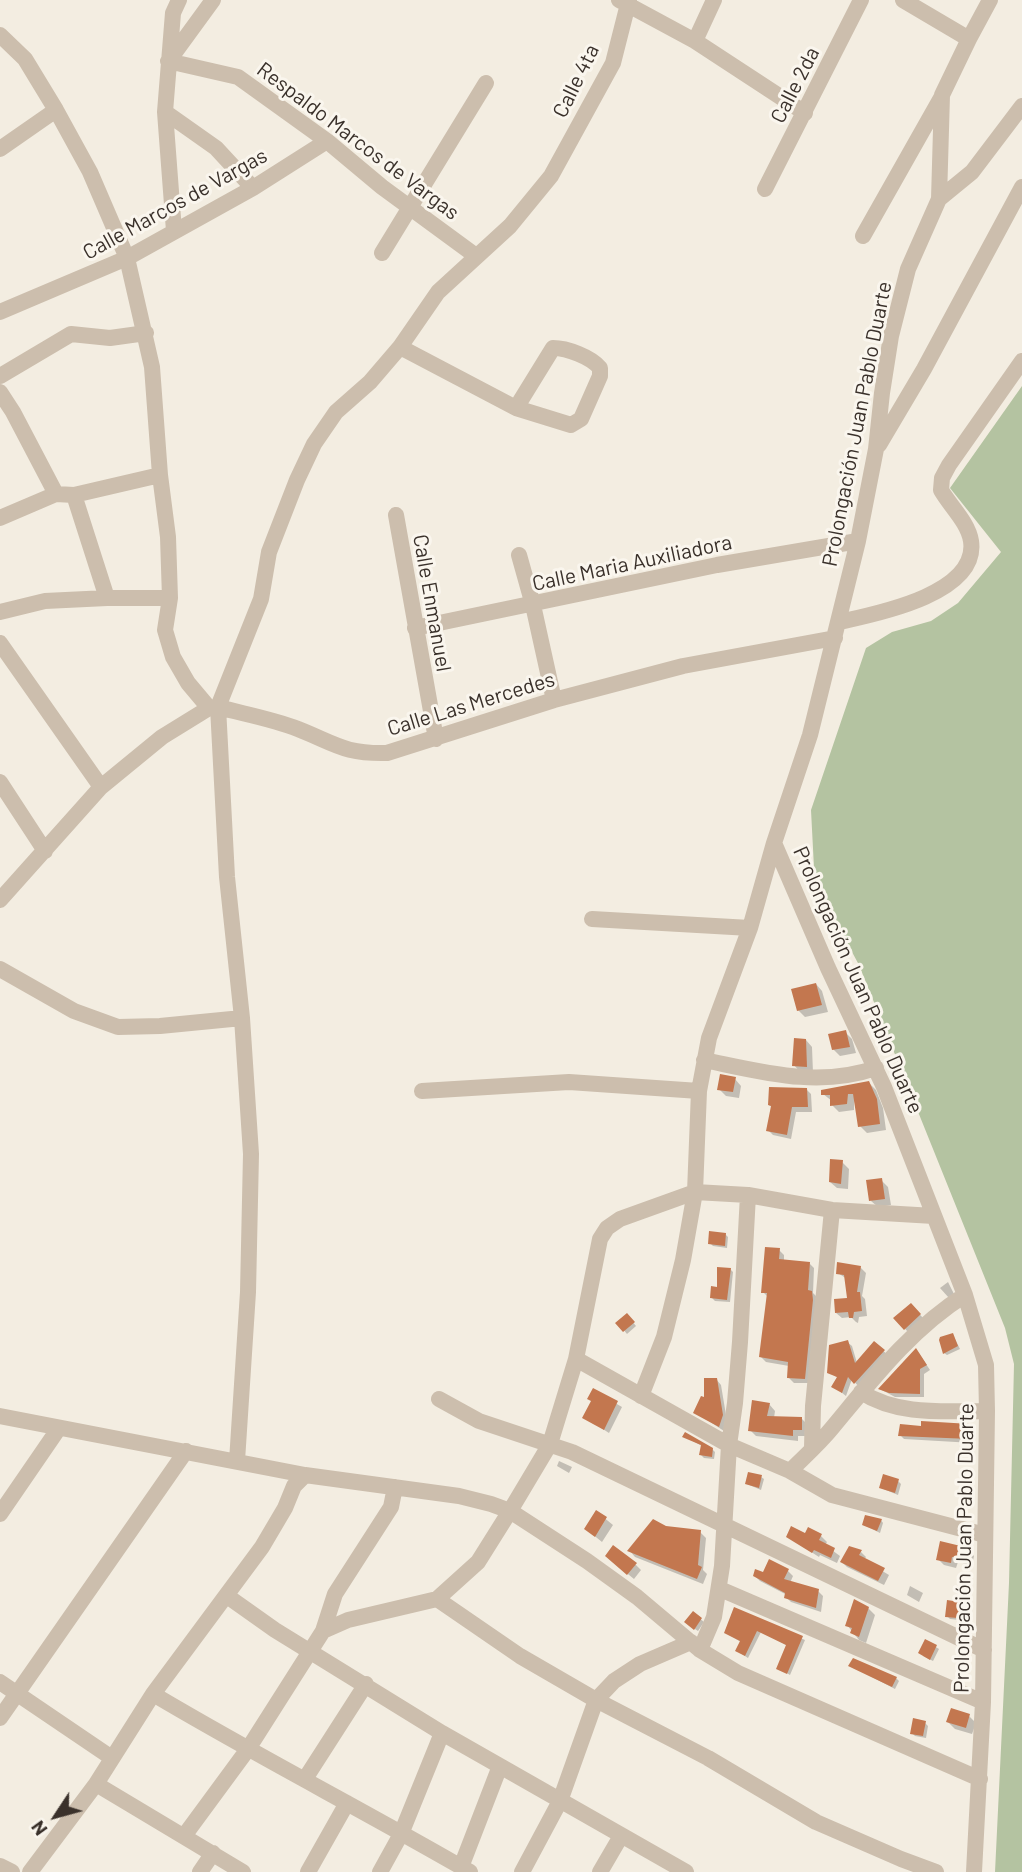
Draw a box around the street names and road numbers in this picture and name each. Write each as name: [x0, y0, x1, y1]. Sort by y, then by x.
street label: Calle 4ta: [548, 40, 604, 122]
street label: Calle 2da: [765, 43, 825, 127]
street label: Respaldo Marcos de Vargas: [252, 57, 464, 225]
street label: Calle Marcos de Vargas: [79, 143, 271, 265]
street label: Prolongación Juan Pablo Duarte: [817, 279, 897, 569]
street label: Calle Maria Auxiliadora: [530, 530, 734, 596]
street label: Calle Enmanuel: [408, 532, 456, 674]
street label: Calle Las Mercedes: [384, 667, 558, 741]
street label: Prolongación Juan Pablo Duarte: [788, 842, 928, 1118]
street label: Prolongación Juan Pablo Duarte: [949, 1403, 979, 1693]

